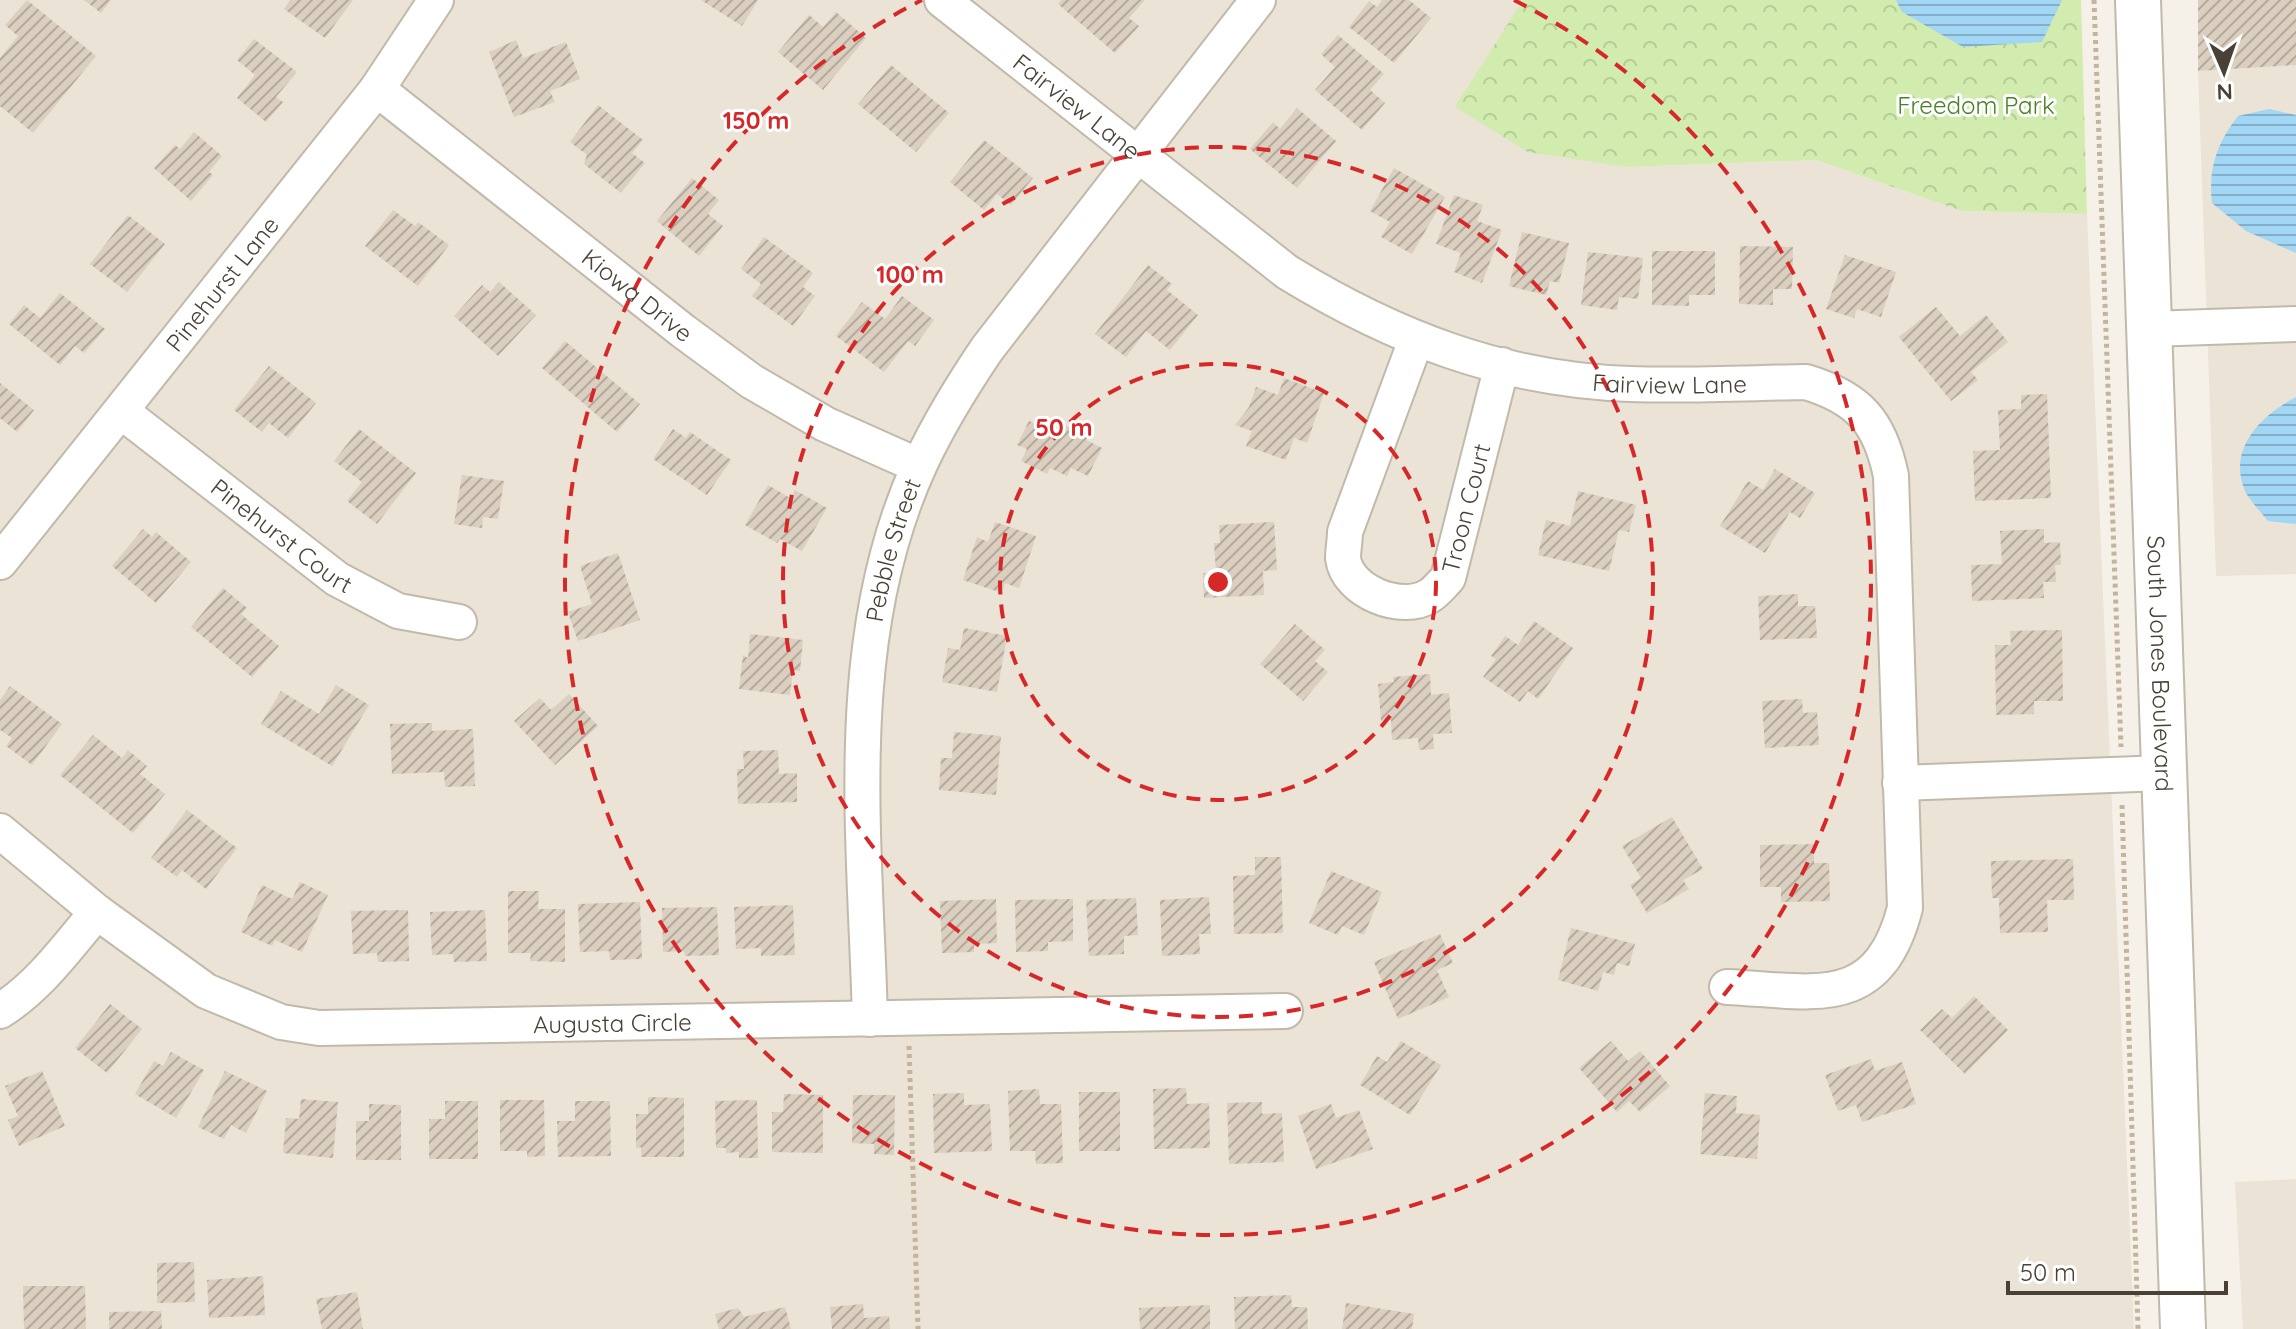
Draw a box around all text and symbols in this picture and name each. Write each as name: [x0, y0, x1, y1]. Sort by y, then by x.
north arrow: [2184, 32, 2264, 112]
street label: Fairview Lane: [1007, 47, 1147, 166]
text: N: [2216, 78, 2233, 106]
park label: Freedom Park: [1897, 90, 2055, 120]
text: 150 m: [723, 105, 789, 135]
street label: Pinehurst Lane: [159, 210, 285, 357]
street label: Kiowa Drive: [576, 242, 699, 348]
text: 100 m: [876, 259, 944, 289]
street label: Fairview Lane: [1591, 367, 1747, 400]
text: 50 m: [1035, 412, 1093, 442]
street label: Troon Court: [1435, 440, 1496, 576]
street label: Pinehurst Court: [205, 472, 357, 599]
street label: Pebble Street: [859, 474, 927, 624]
street label: South Jones Boulevard: [2141, 535, 2180, 792]
centre of rings: [1204, 568, 1232, 596]
street label: Augusta Circle: [533, 1006, 692, 1039]
scale bar: [2008, 1245, 2226, 1295]
text: 50 m: [2020, 1257, 2076, 1287]

